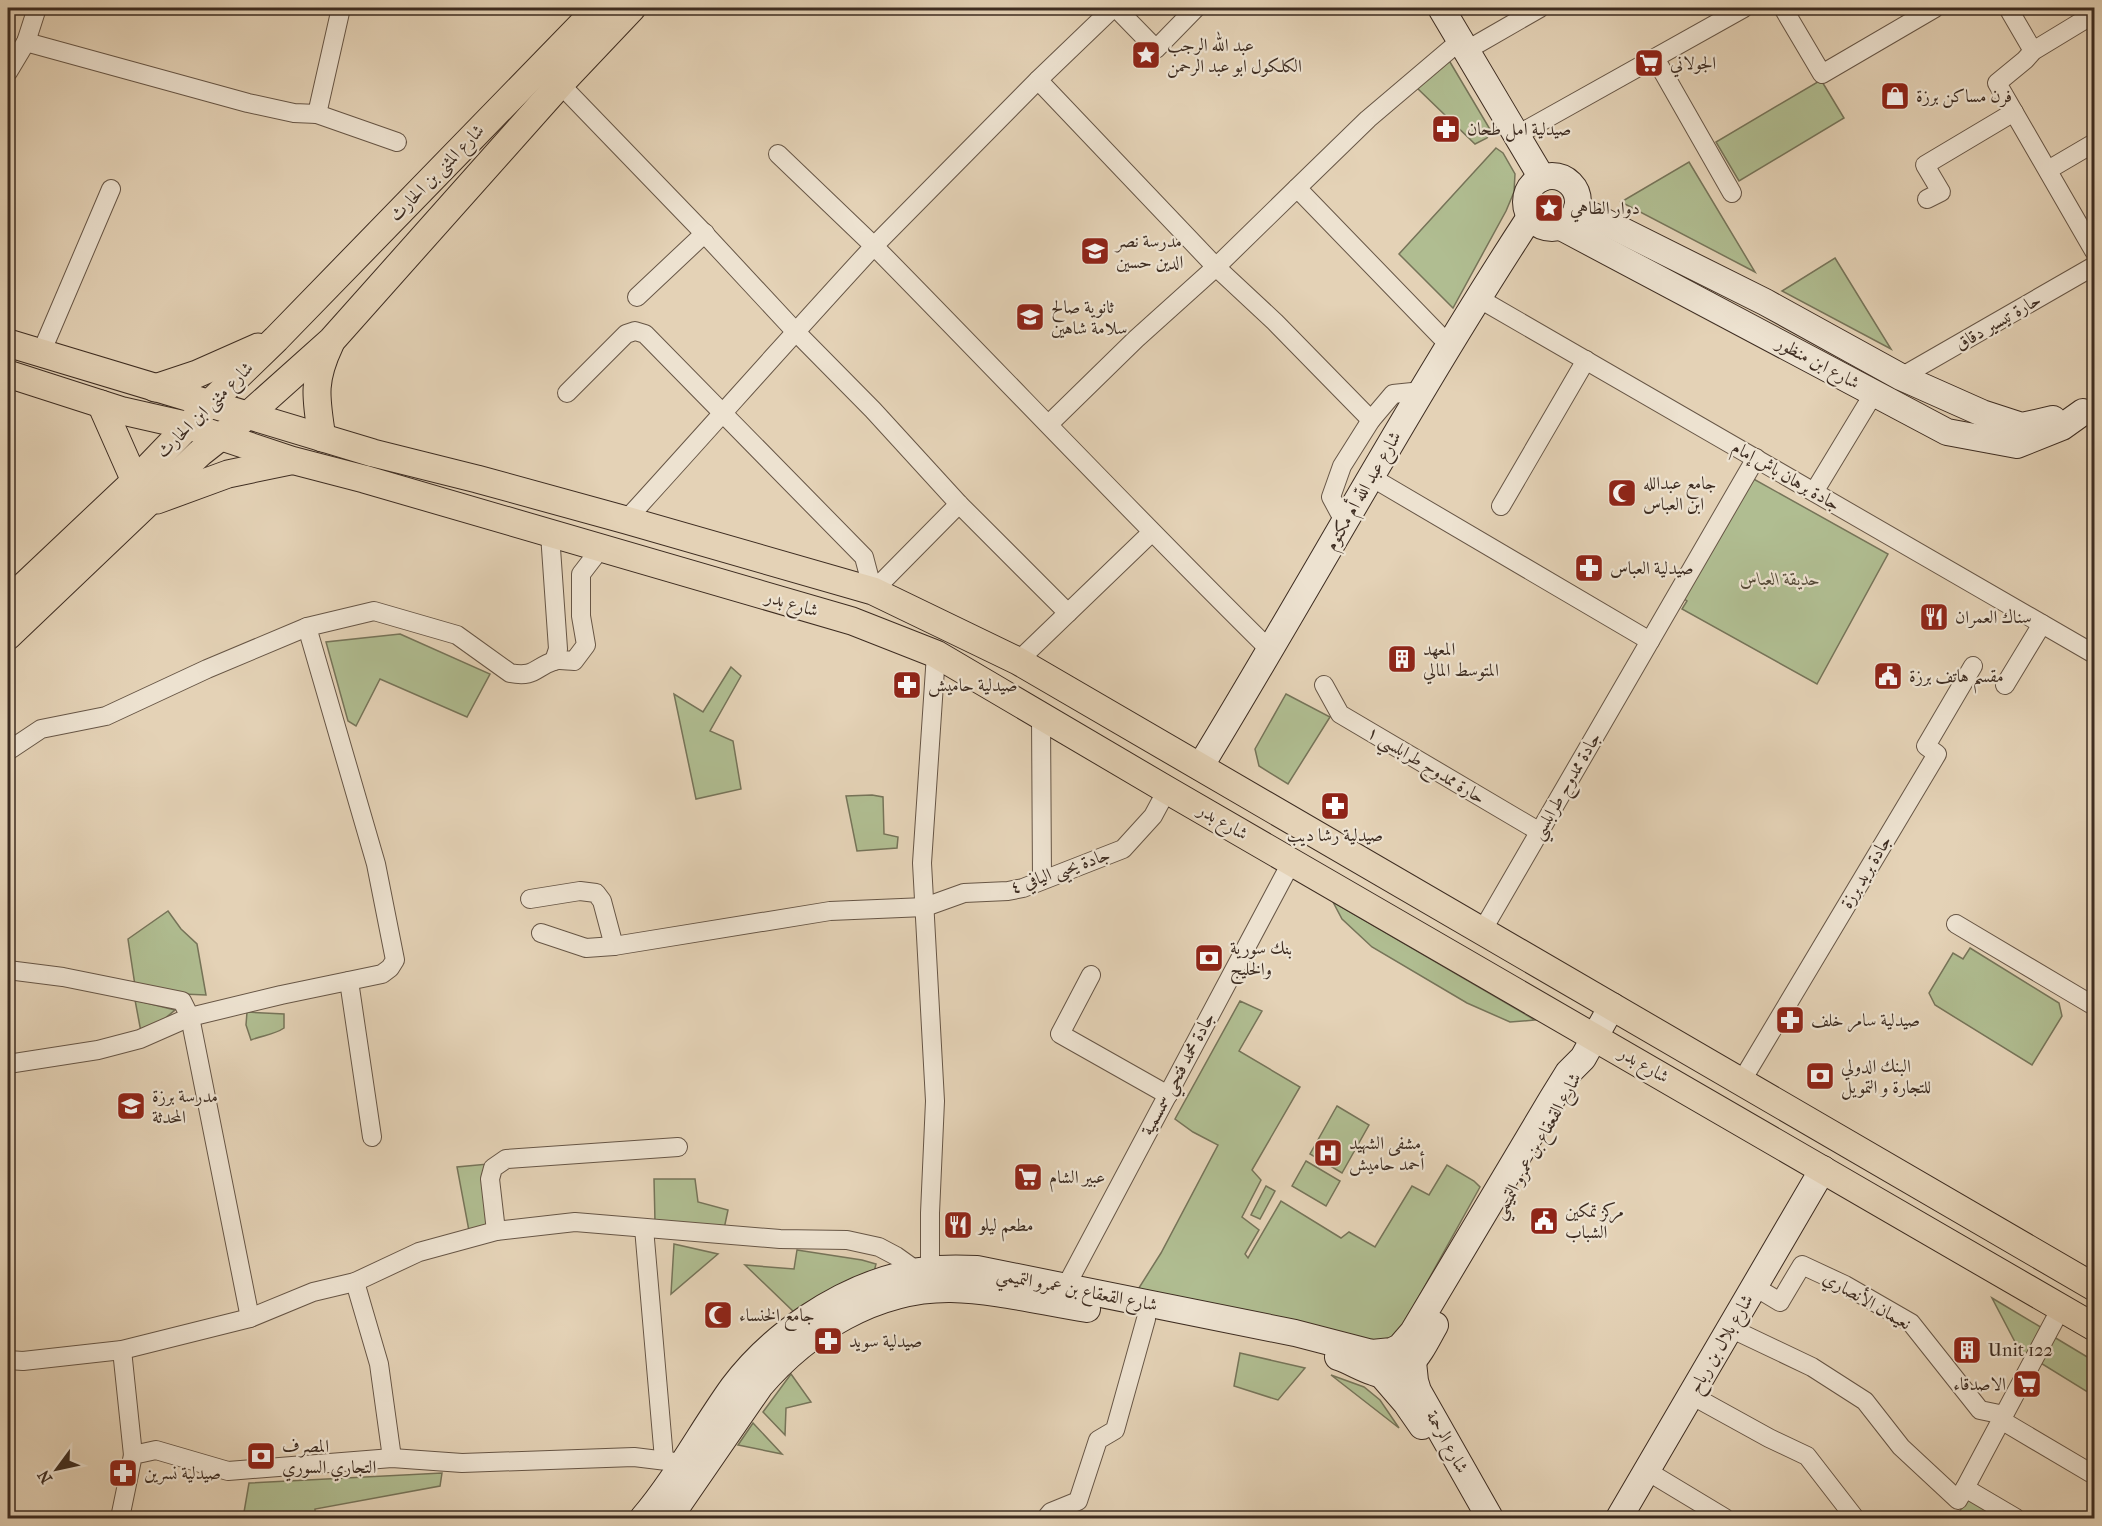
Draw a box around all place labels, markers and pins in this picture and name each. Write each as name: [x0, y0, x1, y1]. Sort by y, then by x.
place label: عبد الله الرجب الكلكول ابو عبد الرحمن: [1167, 31, 1302, 78]
place icon: عبد الله الرجب الكلكول ابو عبد الرحمن: [1130, 39, 1162, 71]
supermarket icon: الجولاني: [1633, 47, 1665, 79]
place label: الجولاني: [1670, 53, 1716, 78]
shop icon: فرن مساكن برزة: [1879, 80, 1911, 112]
place label: فرن مساكن برزة: [1916, 86, 2012, 108]
pharmacy icon: صيدلية امل طحان: [1430, 113, 1462, 145]
place label: صيدلية امل طحان: [1467, 119, 1571, 142]
place icon: دوار الطاهي: [1533, 192, 1565, 224]
place label: دوار الطاهي: [1570, 198, 1640, 223]
place label: مدرسة نصر الدين حسين: [1114, 231, 1184, 273]
school or university icon: مدرسة نصر الدين حسين: [1079, 235, 1111, 267]
place label: ثانوية صالح سلامة شاهين: [1051, 297, 1128, 339]
school or university icon: ثانوية صالح سلامة شاهين: [1014, 301, 1046, 333]
place label: جامع عبدالله ابن العباس: [1643, 473, 1716, 515]
mosque icon: جامع عبدالله ابن العباس: [1606, 477, 1638, 509]
pharmacy icon: صيدلية العباس: [1573, 552, 1605, 584]
place label: صيدلية العباس: [1610, 558, 1694, 579]
restaurant icon: سناك العمران: [1918, 601, 1950, 633]
place label: سناك العمران: [1955, 607, 2032, 629]
place label: المعهد المتوسط المالي: [1423, 639, 1499, 685]
building icon: المعهد المتوسط المالي: [1386, 643, 1418, 675]
public building icon: مقسم هاتف برزة: [1872, 660, 1904, 692]
place label: مقسم هاتف برزة: [1909, 666, 2004, 694]
pharmacy icon: صيدلية حاميش: [891, 669, 923, 701]
place label: صيدلية حاميش: [928, 675, 1018, 697]
pharmacy icon: صيدلية رشا ديب: [1319, 790, 1351, 822]
place label: صيدلية رشا ديب: [1287, 825, 1383, 847]
place label: بنك سورية والخليج: [1230, 938, 1292, 985]
bank icon: بنك سورية والخليج: [1193, 942, 1225, 974]
pharmacy icon: صيدلية سامر خلف: [1774, 1004, 1806, 1036]
place label: صيدلية سامر خلف: [1811, 1010, 1920, 1033]
place label: البنك الدولي للتجارة و التمويل: [1841, 1056, 1931, 1100]
bank icon: البنك الدولي للتجارة و التمويل: [1804, 1060, 1836, 1092]
place label: مدرسة برزة المحدثة: [152, 1086, 218, 1128]
school or university icon: مدرسة برزة المحدثة: [115, 1090, 147, 1122]
place label: مشفى الشهيد أحمد حاميش: [1349, 1133, 1425, 1176]
hospital icon: مشفى الشهيد أحمد حاميش: [1312, 1137, 1344, 1169]
supermarket icon: عبير الشام: [1012, 1161, 1044, 1193]
place label: عبير الشام: [1049, 1167, 1105, 1193]
place label: مركز تمكين الشباب: [1565, 1201, 1624, 1243]
public building icon: مركز تمكين الشباب: [1528, 1205, 1560, 1237]
restaurant icon: مطعم ليلو: [942, 1209, 974, 1241]
place label: مطعم ليلو: [977, 1215, 1034, 1242]
mosque icon: جامع الخنساء: [702, 1299, 734, 1331]
place label: جامع الخنساء: [739, 1305, 815, 1331]
pharmacy icon: صيدلية سويد: [812, 1325, 844, 1357]
place label: صيدلية سويد: [849, 1331, 922, 1352]
building icon: Unit 122: [1951, 1334, 1983, 1366]
place label: Unit 122: [1988, 1340, 2053, 1361]
supermarket icon: الاصدقاء: [2011, 1368, 2043, 1400]
place label: الاصدقاء: [1953, 1374, 2006, 1395]
place label: المصرف التجاري السوري: [282, 1436, 376, 1482]
bank icon: المصرف التجاري السوري: [245, 1440, 277, 1472]
pharmacy icon: صيدلية نسرين: [107, 1457, 139, 1489]
place label: صيدلية نسرين: [144, 1463, 221, 1485]

